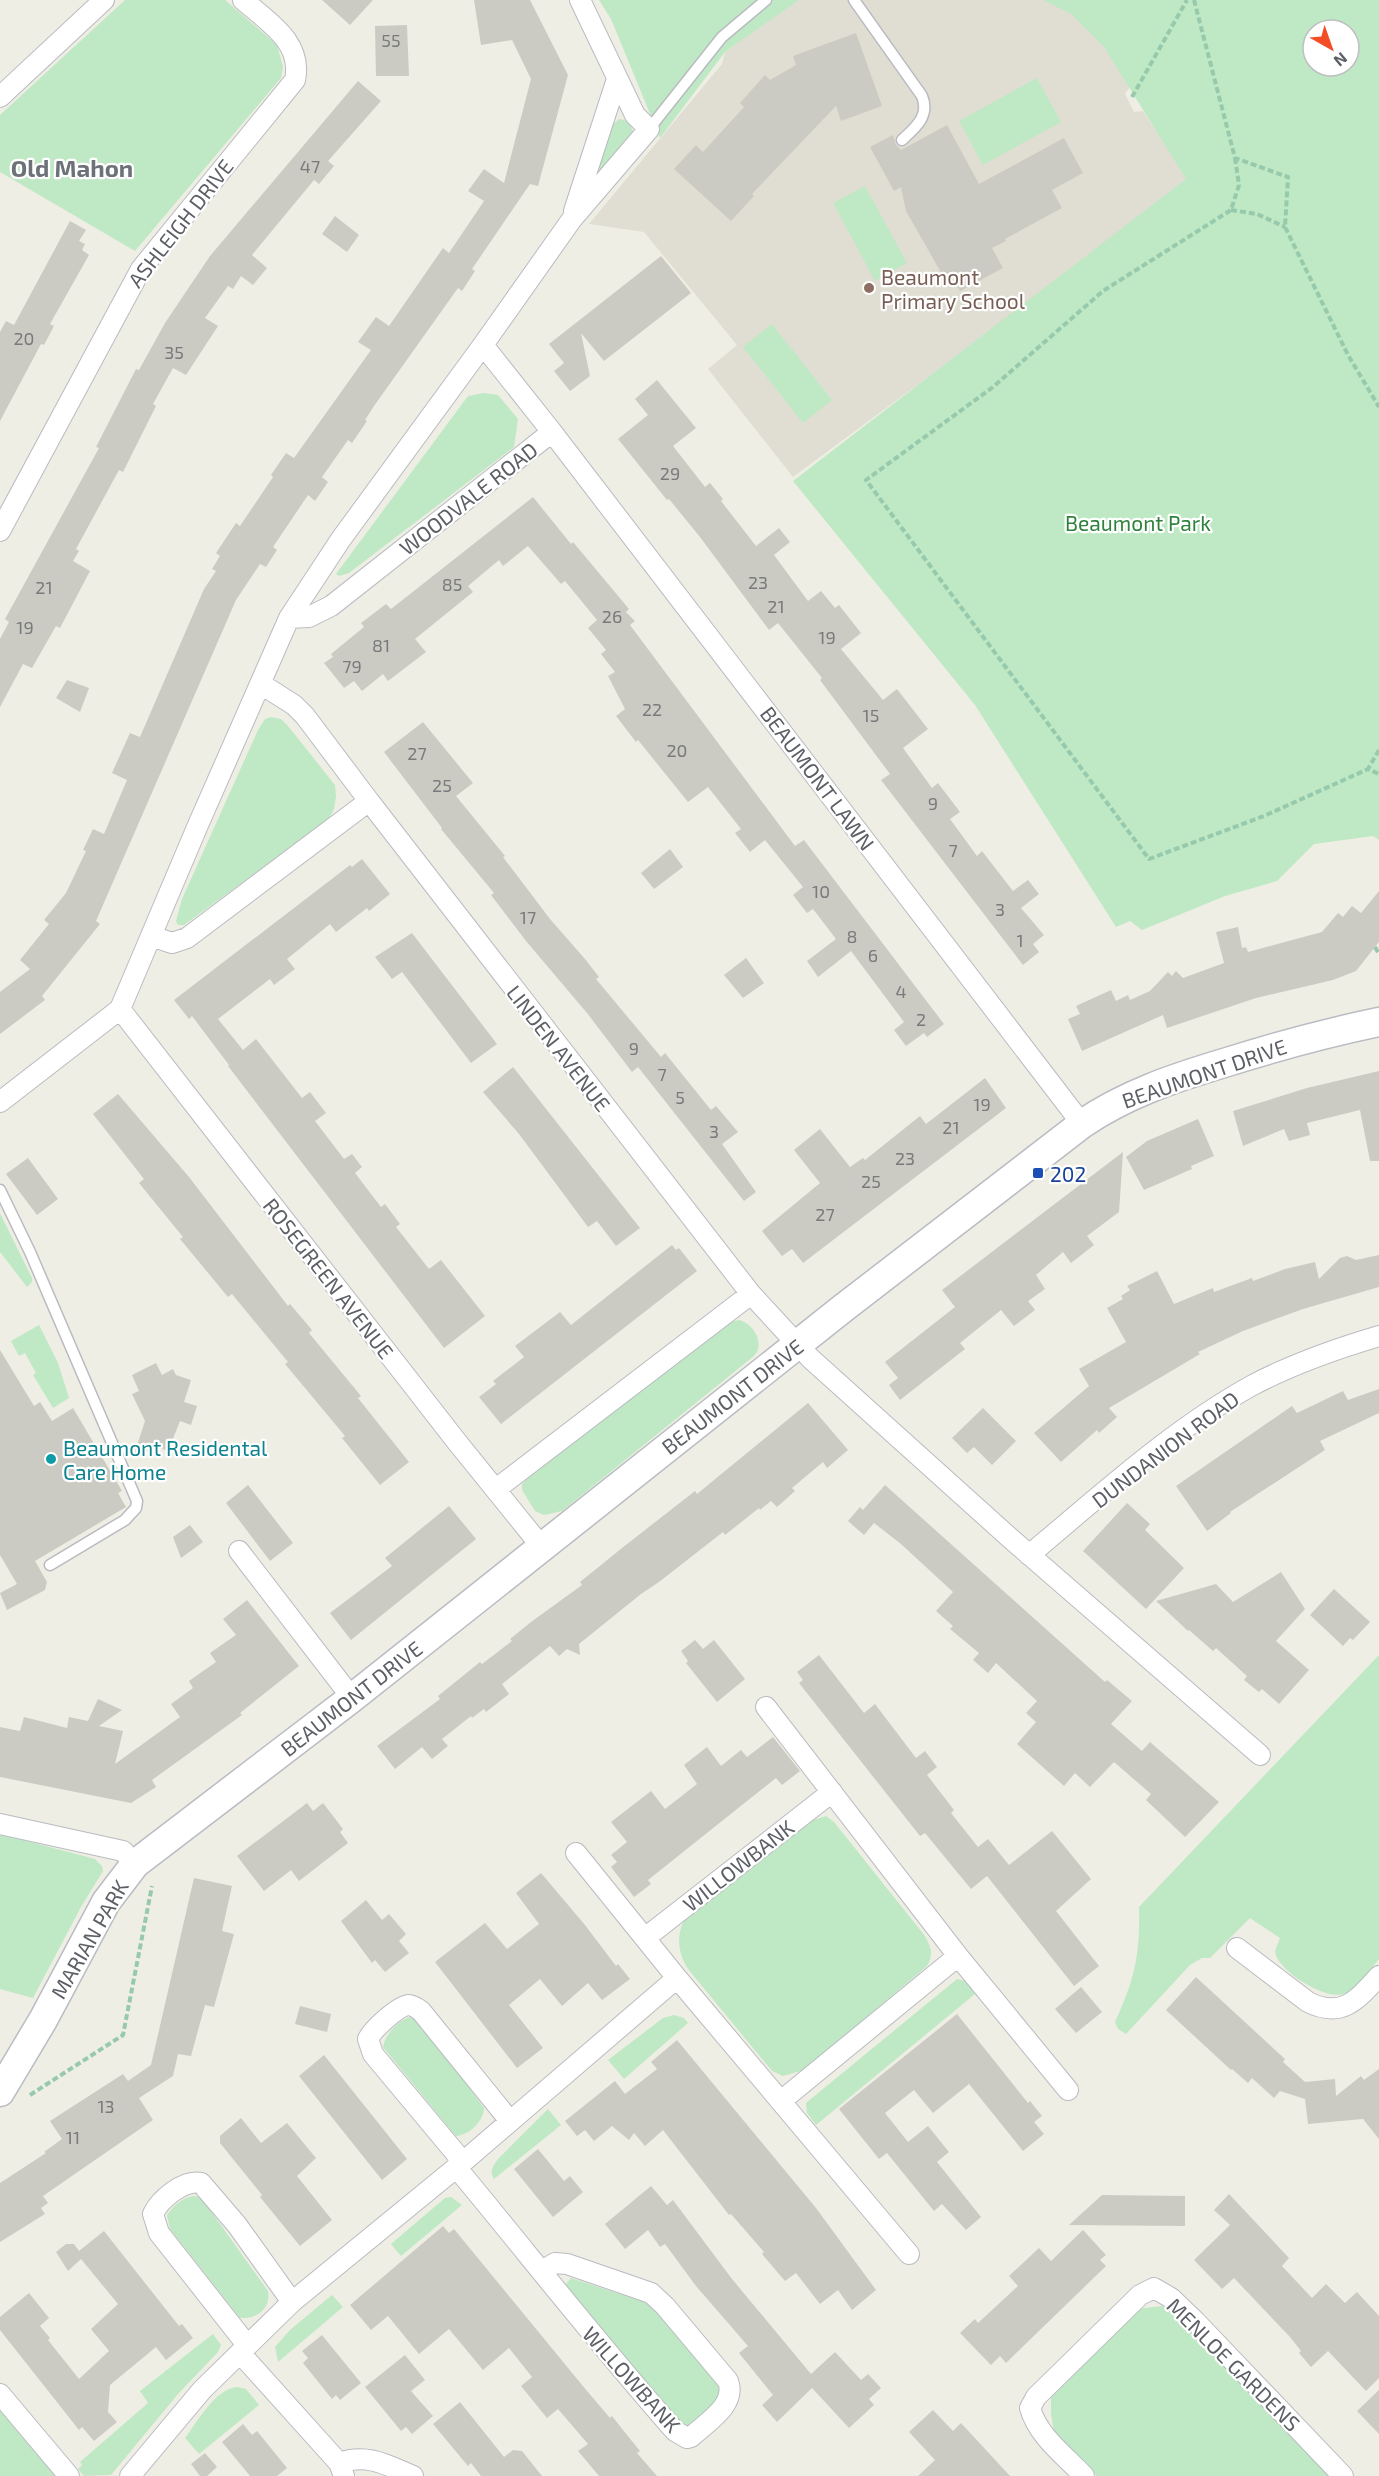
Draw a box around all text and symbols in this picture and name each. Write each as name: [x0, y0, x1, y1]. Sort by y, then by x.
north arrow: [1301, 18, 1361, 78]
house number: 55: [381, 29, 401, 51]
text: N: [1330, 49, 1351, 71]
district label: Old Mahon: [11, 153, 133, 182]
street label: ASHLEIGH DRIVE: [122, 154, 238, 292]
house number: 47: [300, 155, 320, 177]
place label: Beaumont Primary School: [881, 264, 1026, 313]
marker: Beaumont Primary School: [862, 281, 876, 295]
house number: 20: [14, 327, 34, 349]
house number: 35: [164, 341, 184, 363]
street label: WOODVALE ROAD: [394, 436, 542, 560]
house number: 29: [660, 462, 680, 484]
park label: Beaumont Park: [1065, 510, 1211, 535]
house number: 23: [748, 571, 768, 593]
house number: 85: [442, 573, 462, 595]
house number: 21: [35, 576, 53, 598]
house number: 21: [767, 595, 785, 617]
house number: 26: [602, 605, 622, 627]
house number: 19: [16, 616, 34, 638]
house number: 19: [818, 626, 836, 648]
house number: 81: [372, 634, 390, 656]
house number: 79: [342, 655, 362, 677]
house number: 22: [642, 698, 662, 720]
street label: BEAUMONT LAWN: [756, 701, 880, 855]
house number: 15: [863, 704, 879, 726]
house number: 20: [667, 739, 687, 761]
house number: 27: [407, 742, 427, 764]
house number: 25: [432, 774, 452, 796]
house number: 9: [928, 792, 938, 814]
house number: 7: [948, 839, 958, 861]
house number: 10: [812, 880, 830, 902]
house number: 3: [995, 898, 1005, 920]
house number: 17: [520, 906, 536, 928]
house number: 8: [847, 925, 857, 947]
house number: 1: [1016, 929, 1024, 951]
house number: 6: [868, 944, 878, 966]
street label: LINDEN AVENUE: [502, 980, 616, 1116]
house number: 4: [895, 980, 907, 1002]
house number: 2: [916, 1008, 926, 1030]
street label: BEAUMONT DRIVE: [1118, 1033, 1290, 1113]
house number: 9: [629, 1037, 639, 1059]
house number: 7: [657, 1063, 667, 1085]
house number: 5: [675, 1086, 685, 1108]
house number: 19: [973, 1093, 991, 1115]
house number: 21: [942, 1116, 960, 1138]
house number: 3: [709, 1120, 719, 1142]
house number: 23: [895, 1147, 915, 1169]
place label: 202: [1050, 1161, 1086, 1186]
marker: 202: [1031, 1166, 1045, 1180]
house number: 25: [861, 1170, 881, 1192]
street label: ROSEGREEN AVENUE: [259, 1193, 399, 1363]
house number: 27: [815, 1203, 835, 1225]
street label: BEAUMONT DRIVE: [656, 1333, 808, 1459]
street label: DUNDANION ROAD: [1087, 1386, 1243, 1512]
place label: Beaumont Residental Care Home: [63, 1435, 268, 1484]
marker: Beaumont Residental Care Home: [44, 1452, 58, 1466]
street label: BEAUMONT DRIVE: [275, 1635, 427, 1761]
street label: WILLOWBANK: [678, 1814, 799, 1916]
street label: MARIAN PARK: [45, 1875, 133, 2003]
house number: 13: [97, 2095, 115, 2117]
house number: 11: [66, 2126, 80, 2148]
street label: MENLOE GARDENS: [1162, 2292, 1306, 2436]
street label: WILLOWBANK: [578, 2321, 686, 2438]

